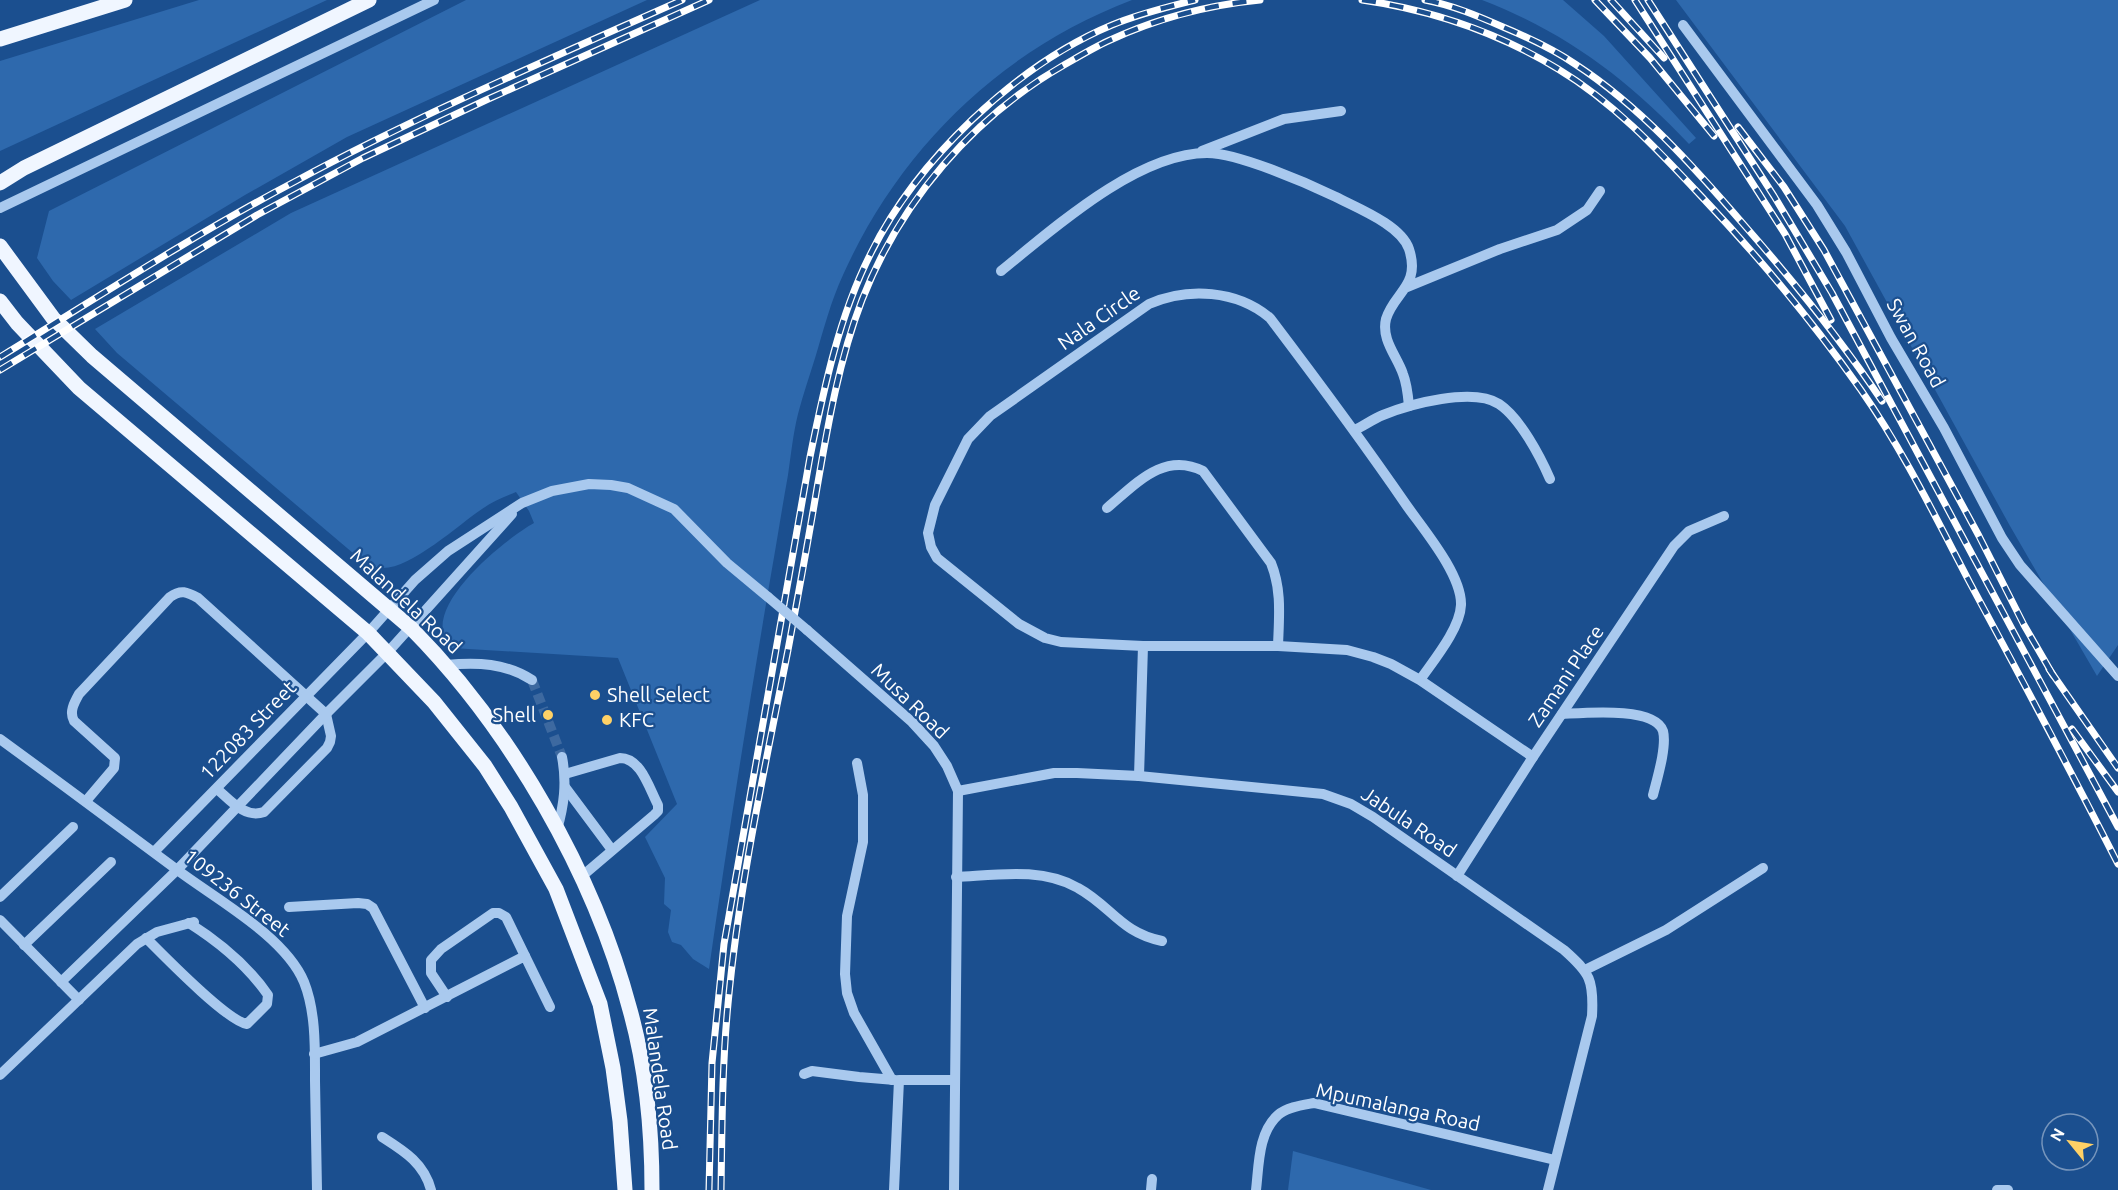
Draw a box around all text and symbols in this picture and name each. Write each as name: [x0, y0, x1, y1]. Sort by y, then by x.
street label: Nala Circle: [1053, 281, 1144, 354]
street label: Swan Road: [1883, 294, 1950, 391]
street label: Malandela Road: [346, 543, 467, 658]
street label: Zamani Place: [1523, 620, 1608, 731]
street label: Musa Road: [867, 658, 954, 743]
street label: 122083 Street: [195, 675, 300, 784]
place label: Shell Select: [607, 683, 710, 706]
marker: Shell Select: [588, 688, 602, 702]
place label: Shell: [493, 703, 536, 726]
marker: Shell: [541, 708, 555, 722]
place label: KFC: [619, 708, 654, 731]
marker: KFC: [600, 713, 614, 727]
street label: Jabula Road: [1357, 781, 1461, 862]
street label: 109236 Street: [180, 844, 295, 941]
street label: Malandela Road: [639, 1006, 682, 1152]
street label: Mpumalanga Road: [1314, 1078, 1482, 1135]
north arrow: [2040, 1112, 2100, 1172]
text: N: [2046, 1125, 2068, 1144]

